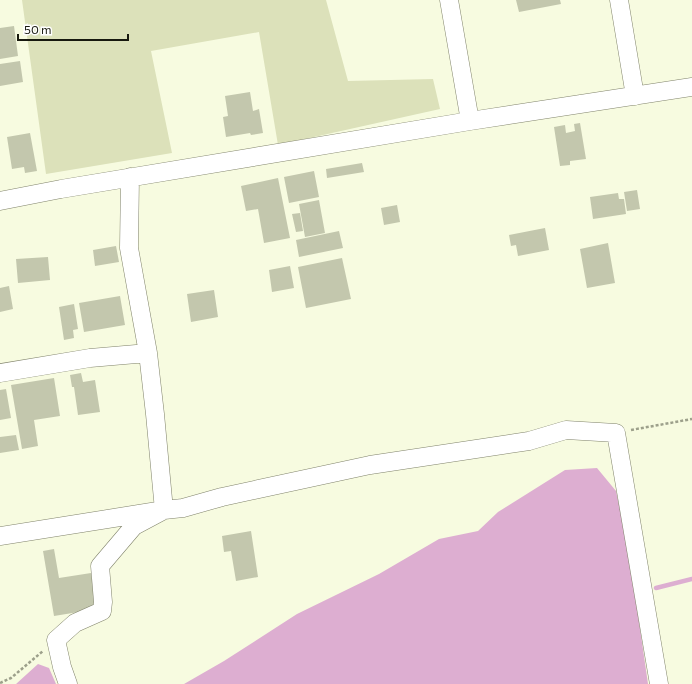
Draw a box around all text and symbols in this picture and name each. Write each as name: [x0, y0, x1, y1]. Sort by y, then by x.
scale bar: [18, 16, 128, 42]
text: 50 m: [24, 22, 52, 36]

